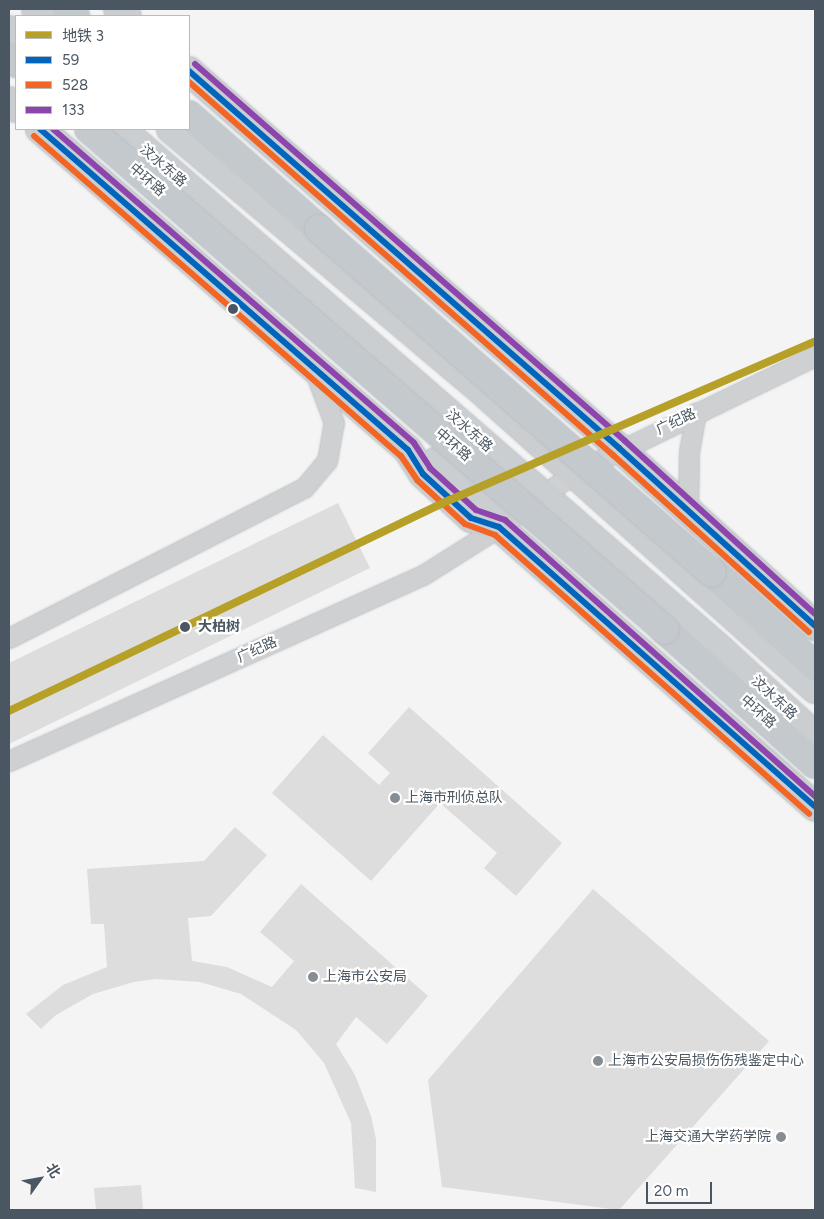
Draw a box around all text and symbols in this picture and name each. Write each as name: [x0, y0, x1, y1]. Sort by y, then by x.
legend: [15, 15, 190, 130]
text: 地铁 3: [62, 27, 104, 45]
text: 59: [62, 51, 79, 69]
text: 528: [62, 76, 88, 94]
text: 133: [62, 101, 85, 119]
street label: 汶水东路: [136, 141, 190, 191]
street label: 中环路: [126, 160, 168, 200]
unlabelled marker: [228, 304, 238, 314]
street label: 汶水东路: [442, 406, 496, 456]
street label: 广纪路: [653, 406, 699, 438]
street label: 中环路: [432, 425, 474, 465]
marker: 大柏树: [176, 618, 194, 636]
place label: 大柏树: [198, 619, 240, 635]
street label: 广纪路: [234, 634, 280, 666]
street label: 汶水东路: [748, 673, 800, 723]
street label: 中环路: [737, 692, 779, 732]
place label: 上海市刑侦总队: [405, 790, 503, 806]
marker: 上海市刑侦总队: [389, 792, 401, 804]
place label: 上海市公安局: [323, 969, 407, 985]
marker: 上海市公安局: [307, 971, 319, 983]
place label: 上海市公安局损伤伤残鉴定中心: [608, 1053, 804, 1069]
marker: 上海市公安局损伤伤残鉴定中心: [592, 1055, 604, 1067]
place label: 上海交通大学药学院: [645, 1129, 771, 1145]
marker: 上海交通大学药学院: [775, 1131, 787, 1143]
north arrow: [15, 1154, 65, 1204]
text: 北: [42, 1160, 64, 1181]
scale bar: [649, 1172, 715, 1204]
text: 20 m: [654, 1182, 688, 1200]

